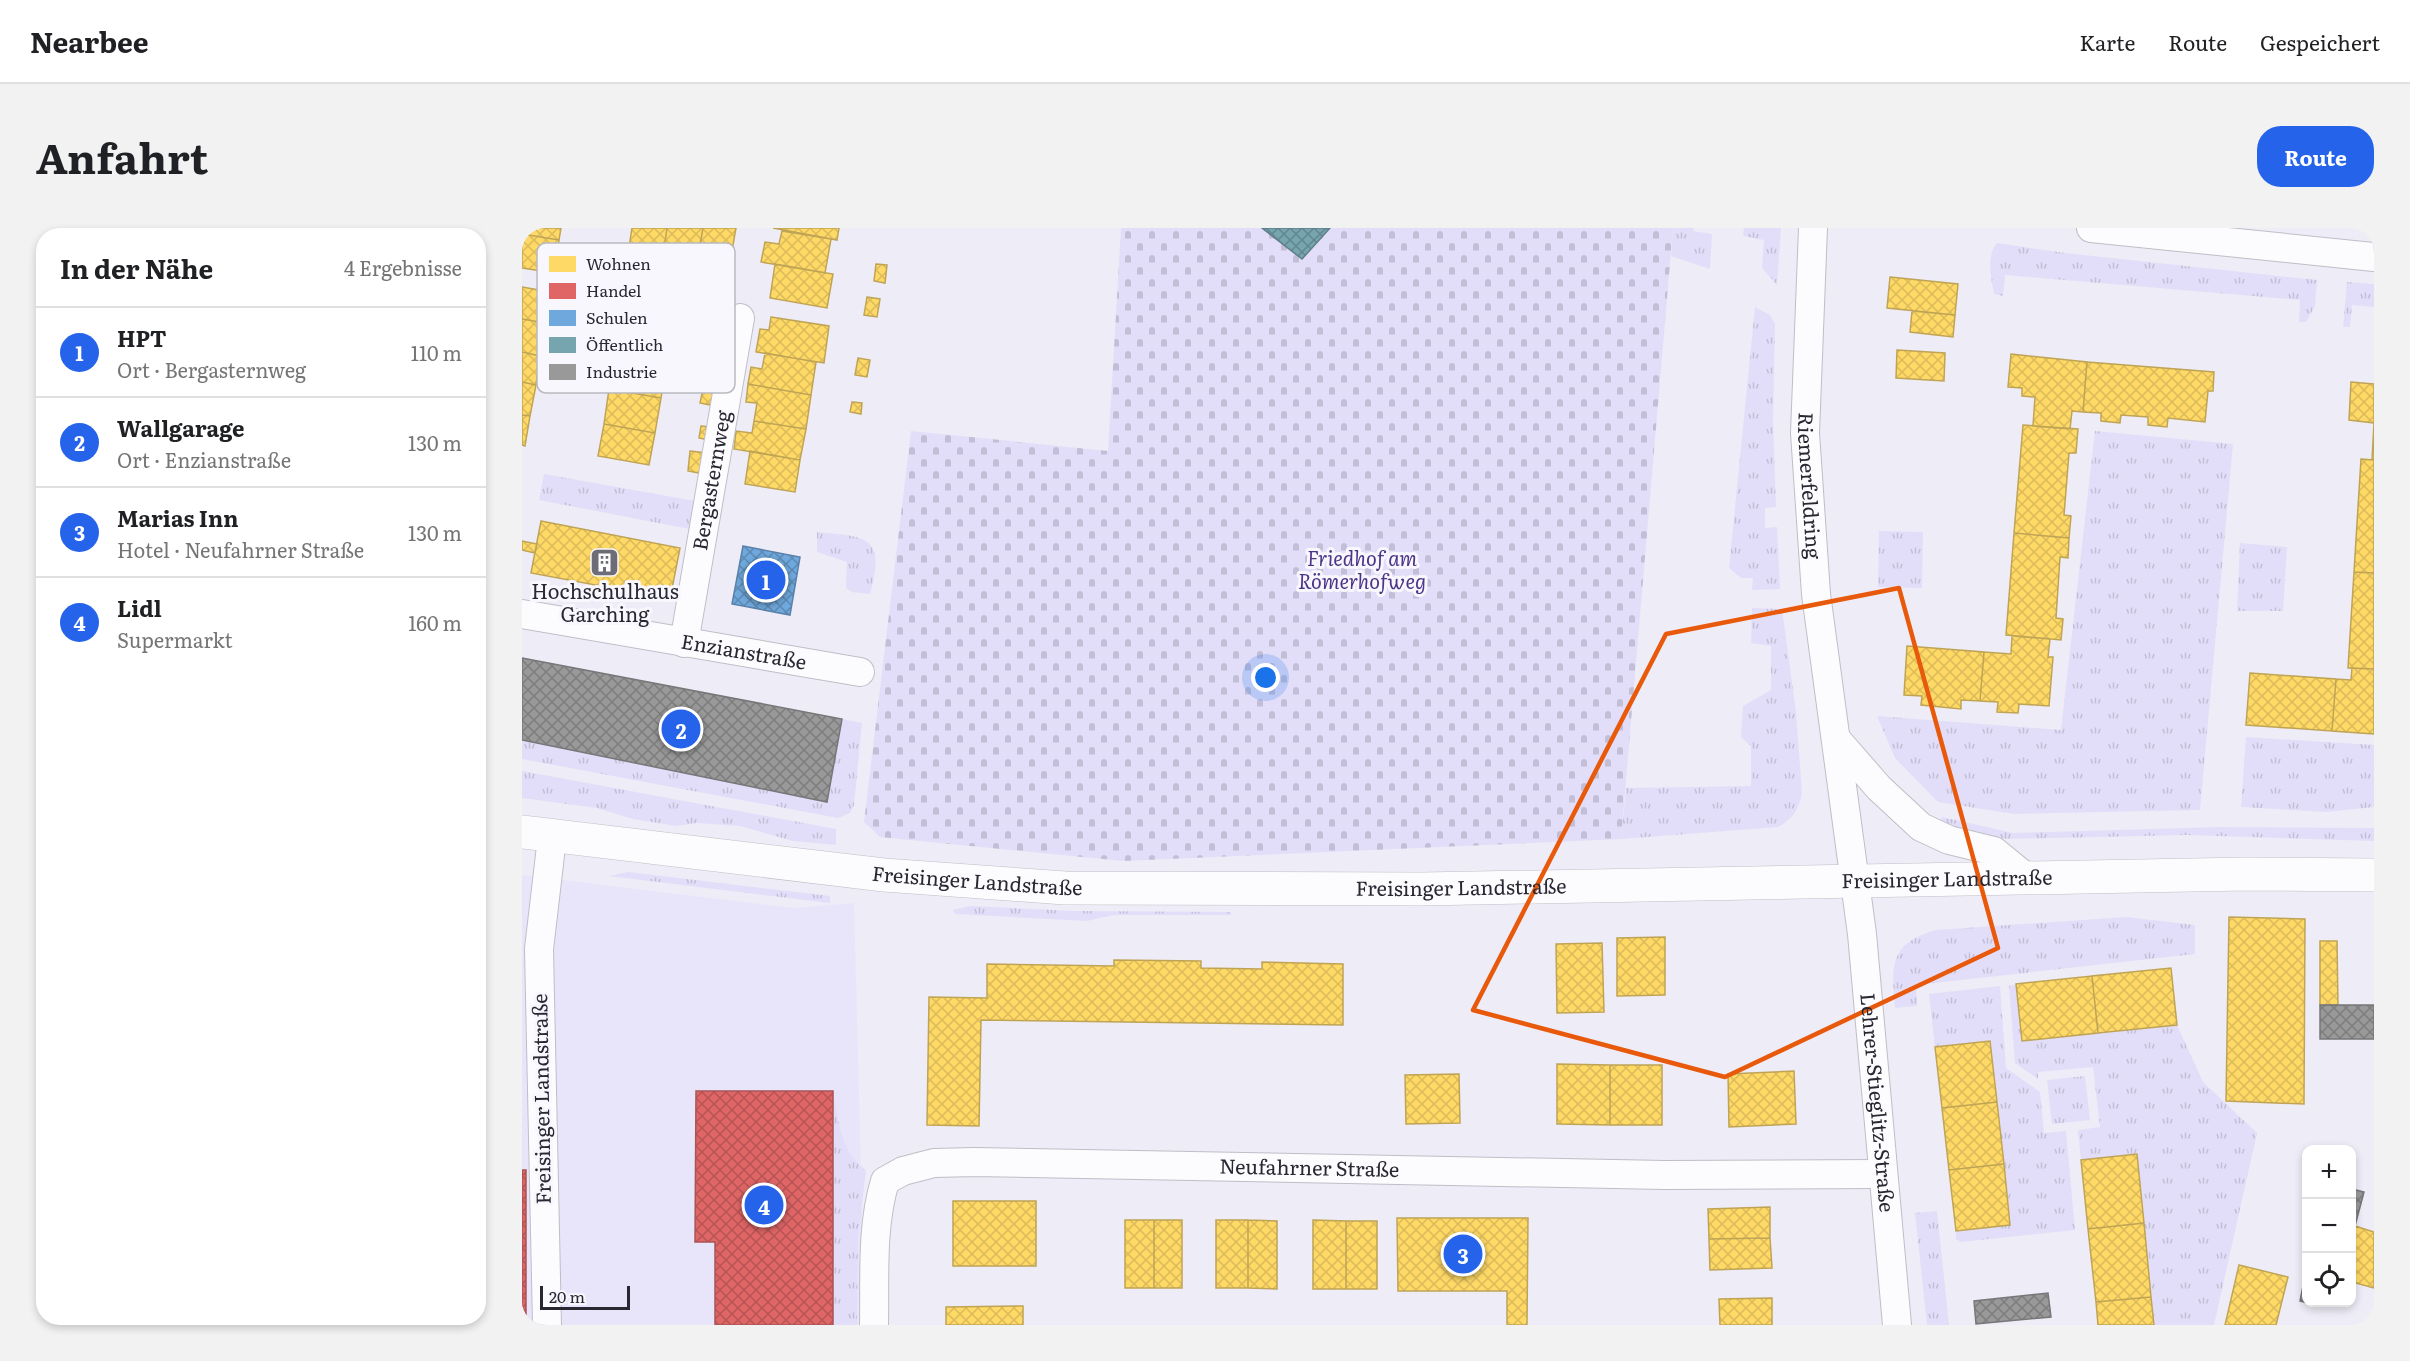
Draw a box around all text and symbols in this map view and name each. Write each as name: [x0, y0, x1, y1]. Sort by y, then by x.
text: Nearbee: [30, 20, 149, 62]
text: Karte: [2079, 26, 2135, 57]
text: Route: [2168, 26, 2227, 57]
text: Gespeichert: [2260, 26, 2380, 57]
text: Anfahrt: [36, 125, 208, 187]
button: Route: [2257, 126, 2374, 187]
legend: [537, 243, 735, 393]
text: In der Nähe: [60, 248, 213, 287]
text: Wohnen: [586, 251, 651, 275]
text: 4 Ergebnisse: [344, 252, 462, 282]
text: Handel: [586, 278, 641, 302]
text: Schulen: [586, 305, 648, 329]
text: HPT: [117, 321, 166, 354]
text: Öffentlich: [586, 332, 664, 356]
text: 1: [75, 337, 84, 367]
text: 110 m: [411, 337, 462, 367]
text: Ort · Bergasternweg: [117, 354, 306, 384]
text: Industrie: [586, 359, 657, 383]
street label: Bergasternweg: [683, 407, 737, 553]
text: Wallgarage: [117, 411, 244, 444]
street label: Riemerfeldring: [1792, 412, 1831, 561]
text: 2: [74, 427, 85, 457]
text: 130 m: [408, 427, 462, 457]
text: Ort · Enzianstraße: [117, 444, 291, 474]
text: Marias Inn: [117, 501, 238, 534]
text: 3: [74, 517, 85, 547]
text: 130 m: [408, 517, 462, 547]
text: Hotel · Neufahrner Straße: [117, 534, 364, 564]
park label: Friedhof am Römerhofweg: [1298, 542, 1426, 595]
building icon: Hochschulhaus Garching: [589, 546, 621, 578]
pin: 1: [746, 558, 786, 602]
place label: Hochschulhaus Garching: [531, 575, 679, 628]
text: Lidl: [117, 591, 162, 624]
text: 4: [73, 607, 86, 637]
text: 160 m: [408, 607, 462, 637]
text: Supermarkt: [117, 624, 233, 654]
street label: Enzianstraße: [679, 625, 809, 676]
your location: [1251, 663, 1280, 692]
pin: 2: [662, 706, 700, 752]
street label: Freisinger Landstraße: [870, 857, 1083, 901]
street label: Freisinger Landstraße: [1841, 861, 2053, 894]
street label: Freisinger Landstraße: [1355, 869, 1567, 902]
street label: Lehrer-Stieglitz-Straße: [1854, 992, 1904, 1213]
street label: Freisinger Landstraße: [523, 993, 557, 1205]
map controls: [2302, 1145, 2356, 1307]
button: +: [2302, 1145, 2356, 1199]
street label: Neufahrner Straße: [1219, 1150, 1400, 1183]
pin: 4: [744, 1182, 784, 1228]
button: −: [2302, 1199, 2356, 1253]
pin: 3: [1444, 1232, 1482, 1276]
button: locate: [2302, 1253, 2356, 1307]
scale bar: [540, 1283, 630, 1310]
text: 20 m: [549, 1284, 585, 1308]

